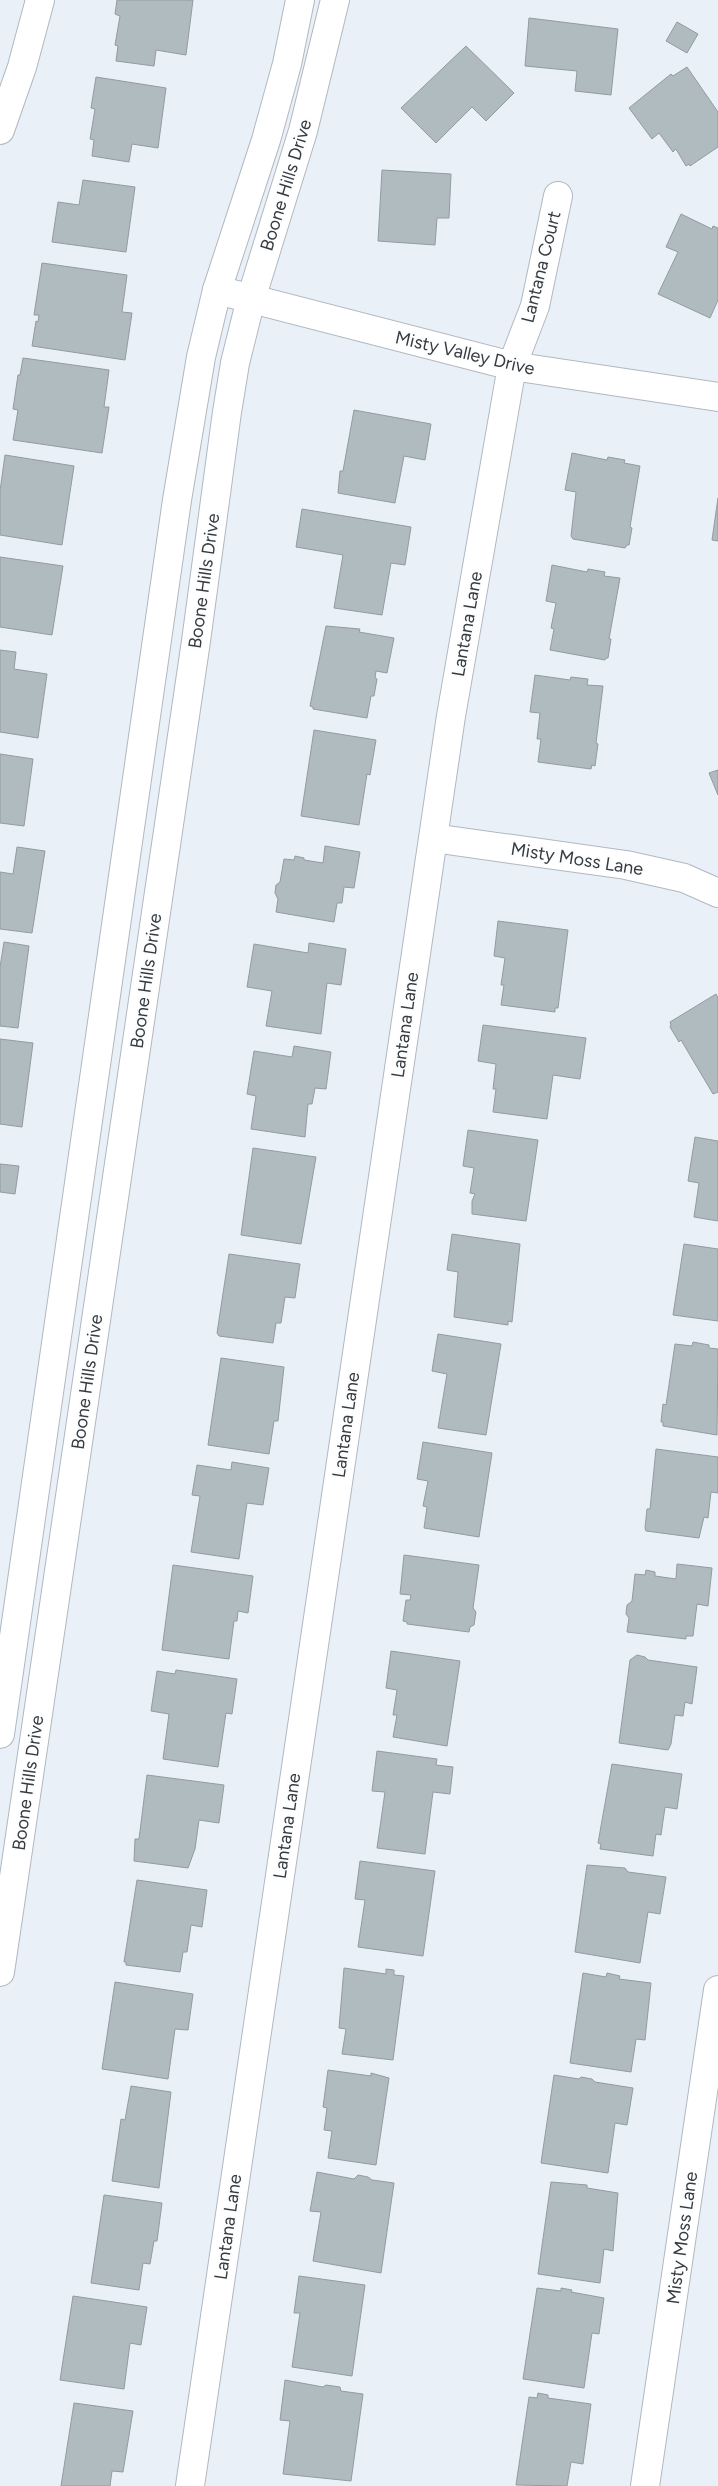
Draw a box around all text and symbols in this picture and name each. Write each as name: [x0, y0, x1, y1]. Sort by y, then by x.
street label: Boone Hills Drive: [256, 116, 316, 253]
street label: Lantana Court: [516, 209, 566, 325]
street label: Misty Valley Drive: [393, 326, 537, 380]
street label: Boone Hills Drive: [184, 512, 224, 650]
street label: Lantana Lane: [447, 569, 487, 678]
street label: Misty Moss Lane: [509, 838, 645, 880]
street label: Boone Hills Drive: [126, 912, 166, 1050]
street label: Lantana Lane: [387, 971, 423, 1079]
street label: Boone Hills Drive: [67, 1313, 107, 1451]
street label: Lantana Lane: [328, 1371, 364, 1479]
street label: Boone Hills Drive: [8, 1714, 48, 1852]
street label: Lantana Lane: [269, 1772, 305, 1880]
street label: Misty Moss Lane: [662, 2170, 702, 2306]
street label: Lantana Lane: [210, 2173, 246, 2281]

